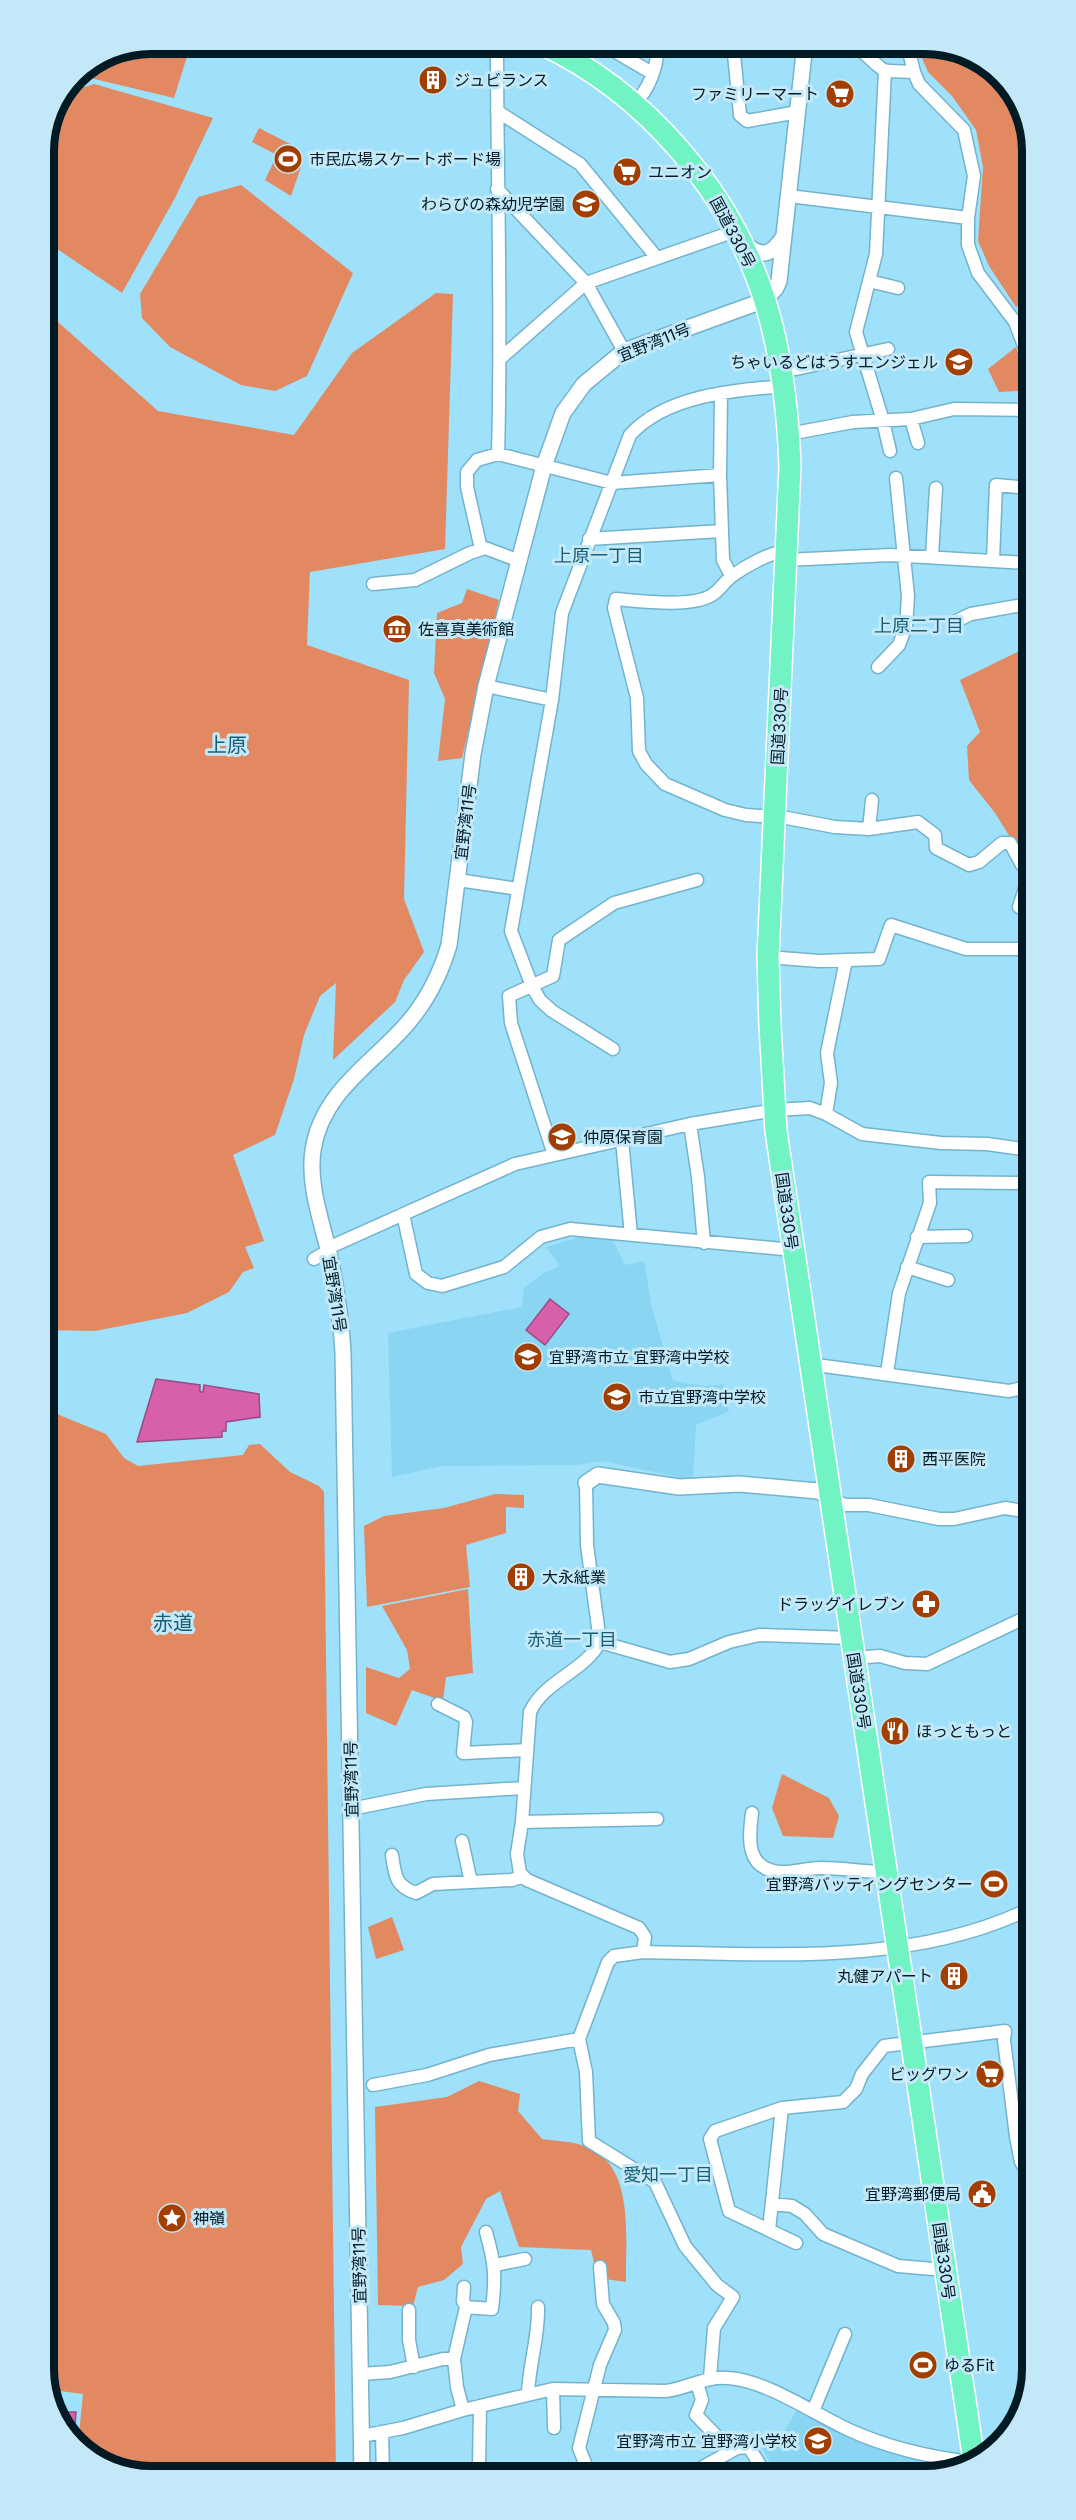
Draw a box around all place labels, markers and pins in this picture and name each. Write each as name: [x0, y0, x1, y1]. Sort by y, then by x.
building icon: ジュビランス: [417, 64, 449, 96]
place label: ジュビランス: [454, 70, 549, 90]
supermarket icon: ファミリーマート: [824, 78, 856, 110]
place label: ファミリーマート: [691, 84, 819, 104]
sports icon: 市民広場スケートボード場: [272, 143, 304, 175]
place label: 市民広場スケートボード場: [309, 149, 501, 169]
supermarket icon: ユニオン: [611, 156, 643, 188]
place label: ユニオン: [648, 162, 712, 182]
school or university icon: わらびの森幼児学園: [570, 188, 602, 220]
place label: わらびの森幼児学園: [421, 194, 565, 214]
school or university icon: ちゃいるどはうすエンジェル: [943, 346, 975, 378]
place label: ちゃいるどはうすエンジェル: [730, 352, 938, 372]
museum icon: 佐喜真美術館: [381, 613, 413, 645]
place label: 佐喜真美術館: [418, 619, 514, 639]
school or university icon: 仲原保育園: [546, 1121, 578, 1153]
place label: 仲原保育園: [583, 1127, 663, 1147]
school or university icon: 宜野湾市立 宜野湾中学校: [512, 1341, 544, 1373]
place label: 宜野湾市立 宜野湾中学校: [549, 1347, 730, 1367]
school or university icon: 市立宜野湾中学校: [601, 1381, 633, 1413]
place label: 市立宜野湾中学校: [638, 1387, 766, 1407]
building icon: 西平医院: [885, 1443, 917, 1475]
place label: 西平医院: [922, 1449, 986, 1469]
building icon: 大永紙業: [505, 1561, 537, 1593]
place label: 大永紙業: [542, 1567, 606, 1587]
pharmacy icon: ドラッグイレブン: [910, 1588, 942, 1620]
place label: ドラッグイレブン: [777, 1594, 905, 1614]
restaurant icon: ほっともっと: [879, 1715, 911, 1747]
place label: ほっともっと: [916, 1721, 1012, 1741]
sports icon: 宜野湾バッティングセンター: [978, 1868, 1010, 1900]
place label: 宜野湾バッティングセンター: [766, 1874, 973, 1894]
building icon: 丸健アパート: [938, 1960, 970, 1992]
place label: 丸健アパート: [837, 1966, 933, 1986]
supermarket icon: ビッグワン: [974, 2058, 1006, 2090]
place label: ビッグワン: [889, 2064, 969, 2084]
public building icon: 宜野湾郵便局: [966, 2178, 998, 2210]
place label: 宜野湾郵便局: [865, 2184, 961, 2204]
place icon: 神嶺: [156, 2202, 188, 2234]
place label: 神嶺: [193, 2208, 225, 2228]
sports icon: ゆるFit: [907, 2349, 939, 2381]
place label: ゆるFit: [944, 2355, 995, 2375]
school or university icon: 宜野湾市立 宜野湾小学校: [802, 2425, 834, 2457]
place label: 宜野湾市立 宜野湾小学校: [616, 2431, 797, 2451]

